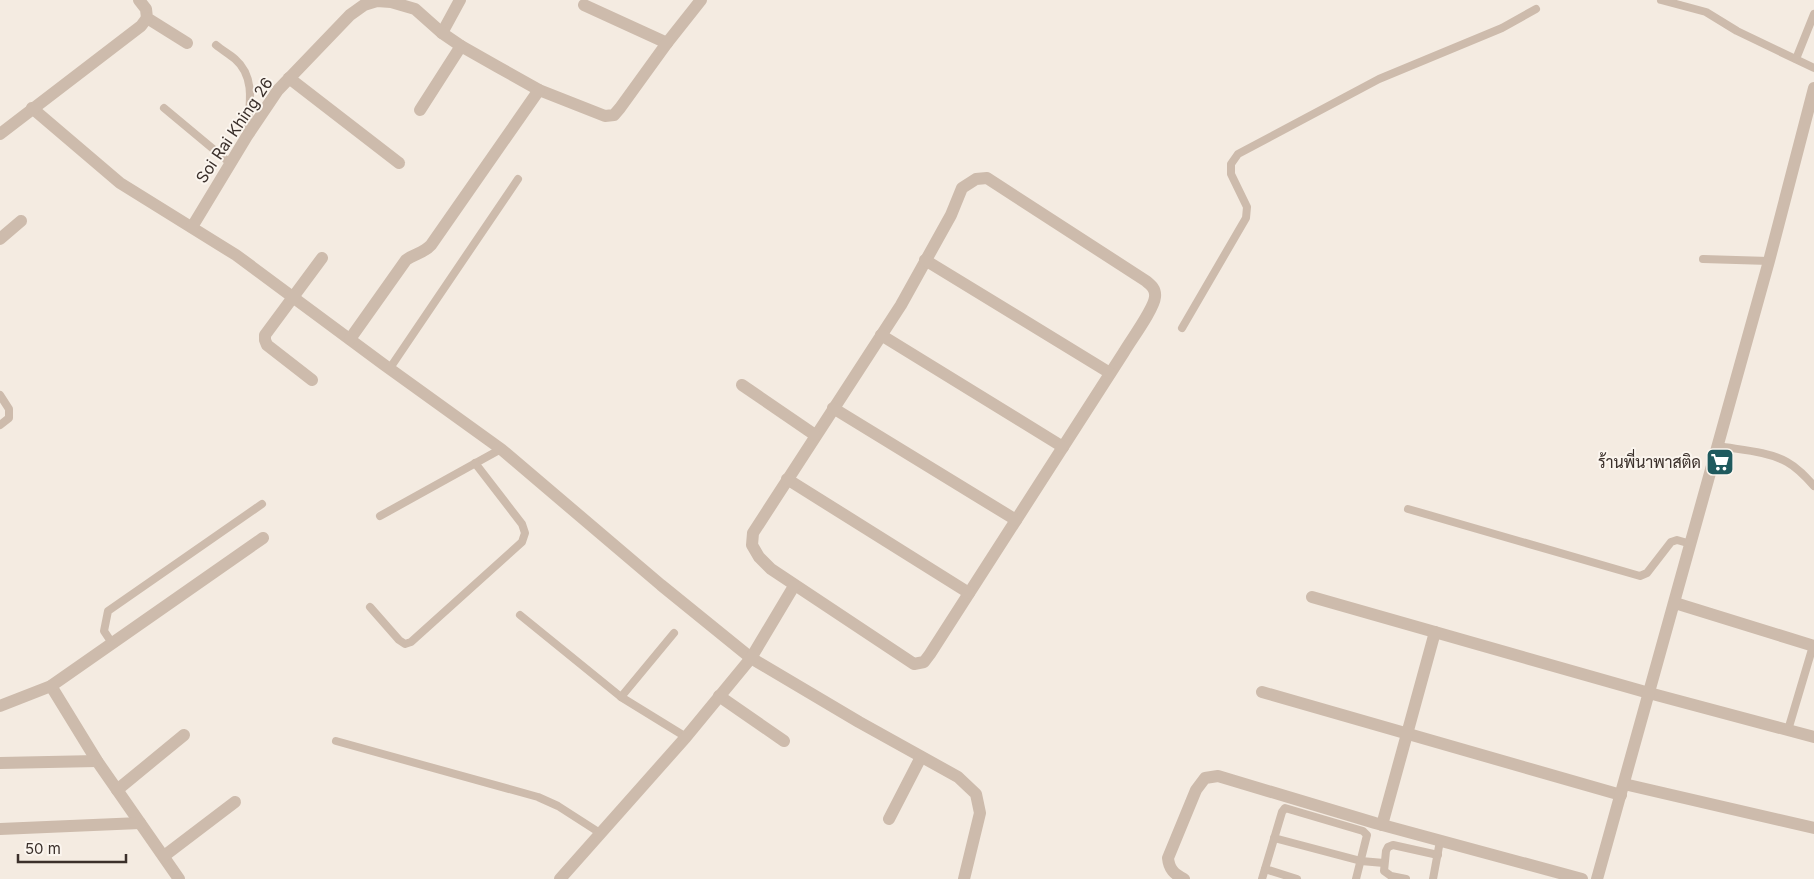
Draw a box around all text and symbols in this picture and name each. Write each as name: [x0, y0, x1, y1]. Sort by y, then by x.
street label: Soi Rai Khing 26: [191, 73, 277, 187]
supermarket icon: ร้านพี่นาพาสติด: [1705, 447, 1735, 477]
place label: ร้านพี่นาพาสติด: [1598, 448, 1701, 472]
scale bar: [18, 832, 125, 864]
text: 50 m: [25, 839, 61, 858]

